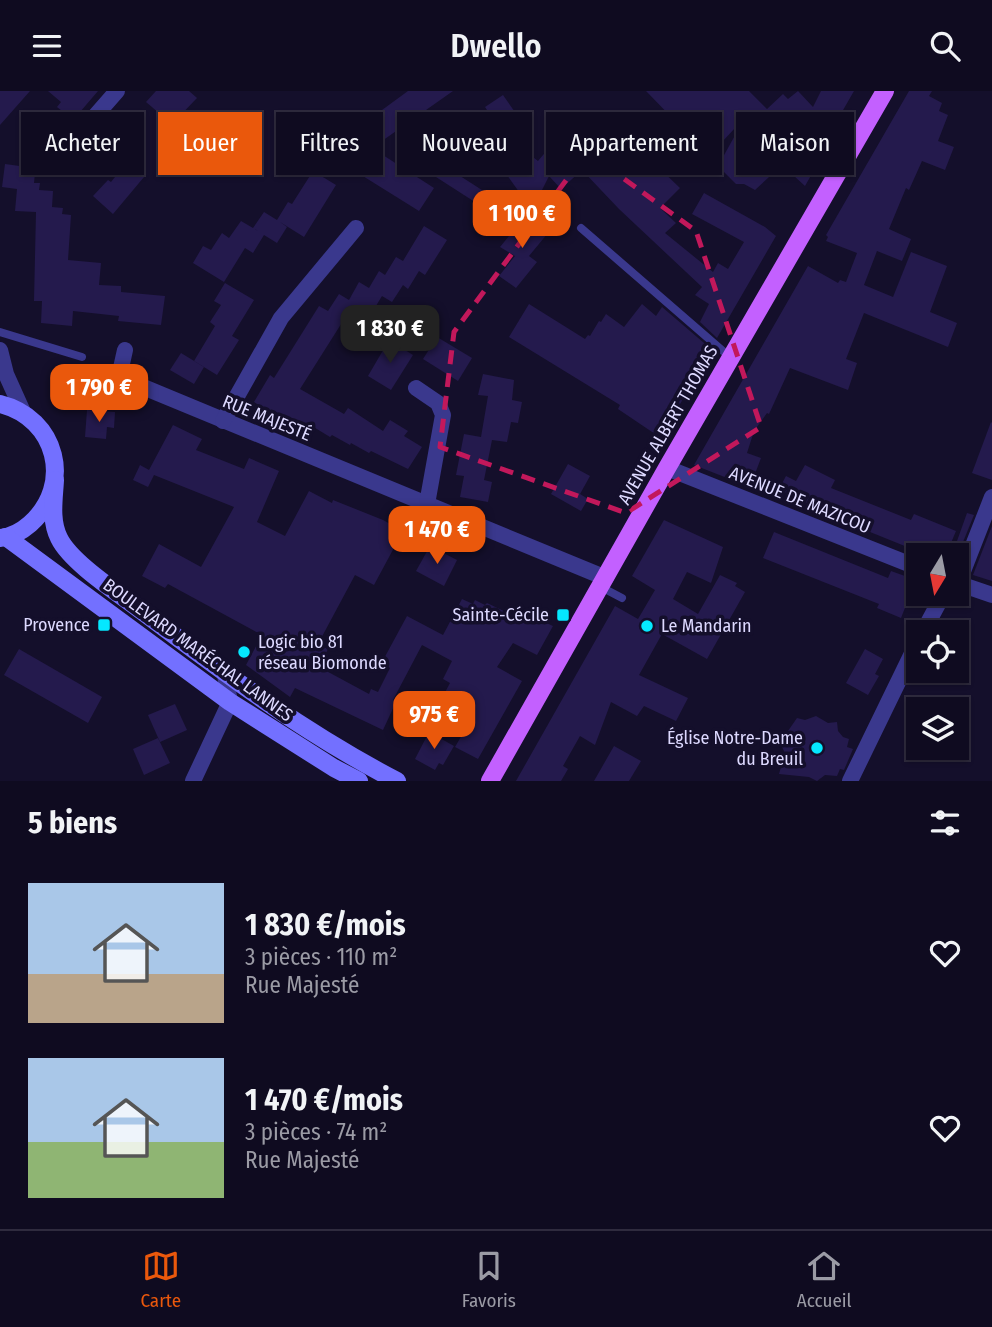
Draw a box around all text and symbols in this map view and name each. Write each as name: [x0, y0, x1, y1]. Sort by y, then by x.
icon: menu: [28, 27, 66, 65]
text: Dwello: [450, 27, 542, 65]
icon: search: [926, 27, 964, 65]
chip: Acheter: [21, 112, 144, 175]
chip: Louer: [158, 112, 262, 175]
chip: Filtres: [276, 112, 383, 175]
chip: Nouveau: [397, 112, 532, 175]
chip: Appartement: [546, 112, 722, 175]
chip: Maison: [736, 112, 854, 175]
pin: 1 100 €: [457, 191, 587, 250]
text: 1 100 €: [489, 199, 555, 227]
pin: 1 830 €: [325, 306, 455, 365]
text: 1 830 €: [356, 314, 424, 342]
street label: AVENUE ALBERT THOMAS: [613, 341, 723, 509]
pin: 1 790 €: [34, 365, 164, 424]
text: 1 790 €: [66, 373, 132, 401]
street label: RUE MAJESTÉ: [219, 389, 315, 446]
street label: AVENUE DE MAZICOU: [726, 462, 874, 538]
pin: 1 470 €: [372, 507, 502, 566]
text: 1 470 €: [404, 515, 470, 543]
north arrow: [906, 543, 970, 605]
map controls: [906, 543, 969, 760]
street label: BOULEVARD MARÉCHAL LANNES: [99, 573, 298, 726]
place label: Sainte-Cécile: [453, 604, 549, 626]
marker: Sainte-Cécile: [555, 607, 571, 623]
place label: Provence: [23, 614, 90, 636]
place label: Le Mandarin: [661, 615, 752, 637]
marker: Provence: [96, 617, 112, 633]
marker: Le Mandarin: [639, 618, 655, 634]
button: locate: [906, 620, 969, 683]
place label: Logic bio 81 réseau Biomonde: [258, 631, 387, 674]
marker: Logic bio 81 réseau Biomonde: [236, 644, 252, 660]
pin: 975 €: [385, 691, 483, 751]
button: layers: [906, 697, 969, 760]
text: 975 €: [409, 700, 459, 728]
place label: Église Notre-Dame du Breuil: [667, 726, 803, 770]
marker: Église Notre-Dame du Breuil: [809, 740, 825, 756]
icon: filters: [926, 804, 964, 842]
text: 5 biens: [28, 805, 117, 841]
text: 1 830 €/mois: [245, 907, 406, 943]
icon: home: [84, 911, 168, 995]
icon: heart: [926, 934, 964, 972]
text: 3 pièces · 110 m²: [245, 943, 397, 971]
text: Rue Majesté: [245, 971, 359, 999]
text: 1 470 €/mois: [245, 1082, 403, 1118]
icon: home: [84, 1086, 168, 1170]
icon: heart: [926, 1109, 964, 1147]
text: 3 pièces · 74 m²: [245, 1118, 387, 1146]
text: Rue Majesté: [245, 1146, 359, 1174]
tab: Carte: [140, 1247, 181, 1312]
tab: Favoris: [462, 1247, 516, 1312]
tab: Accueil: [797, 1247, 852, 1312]

